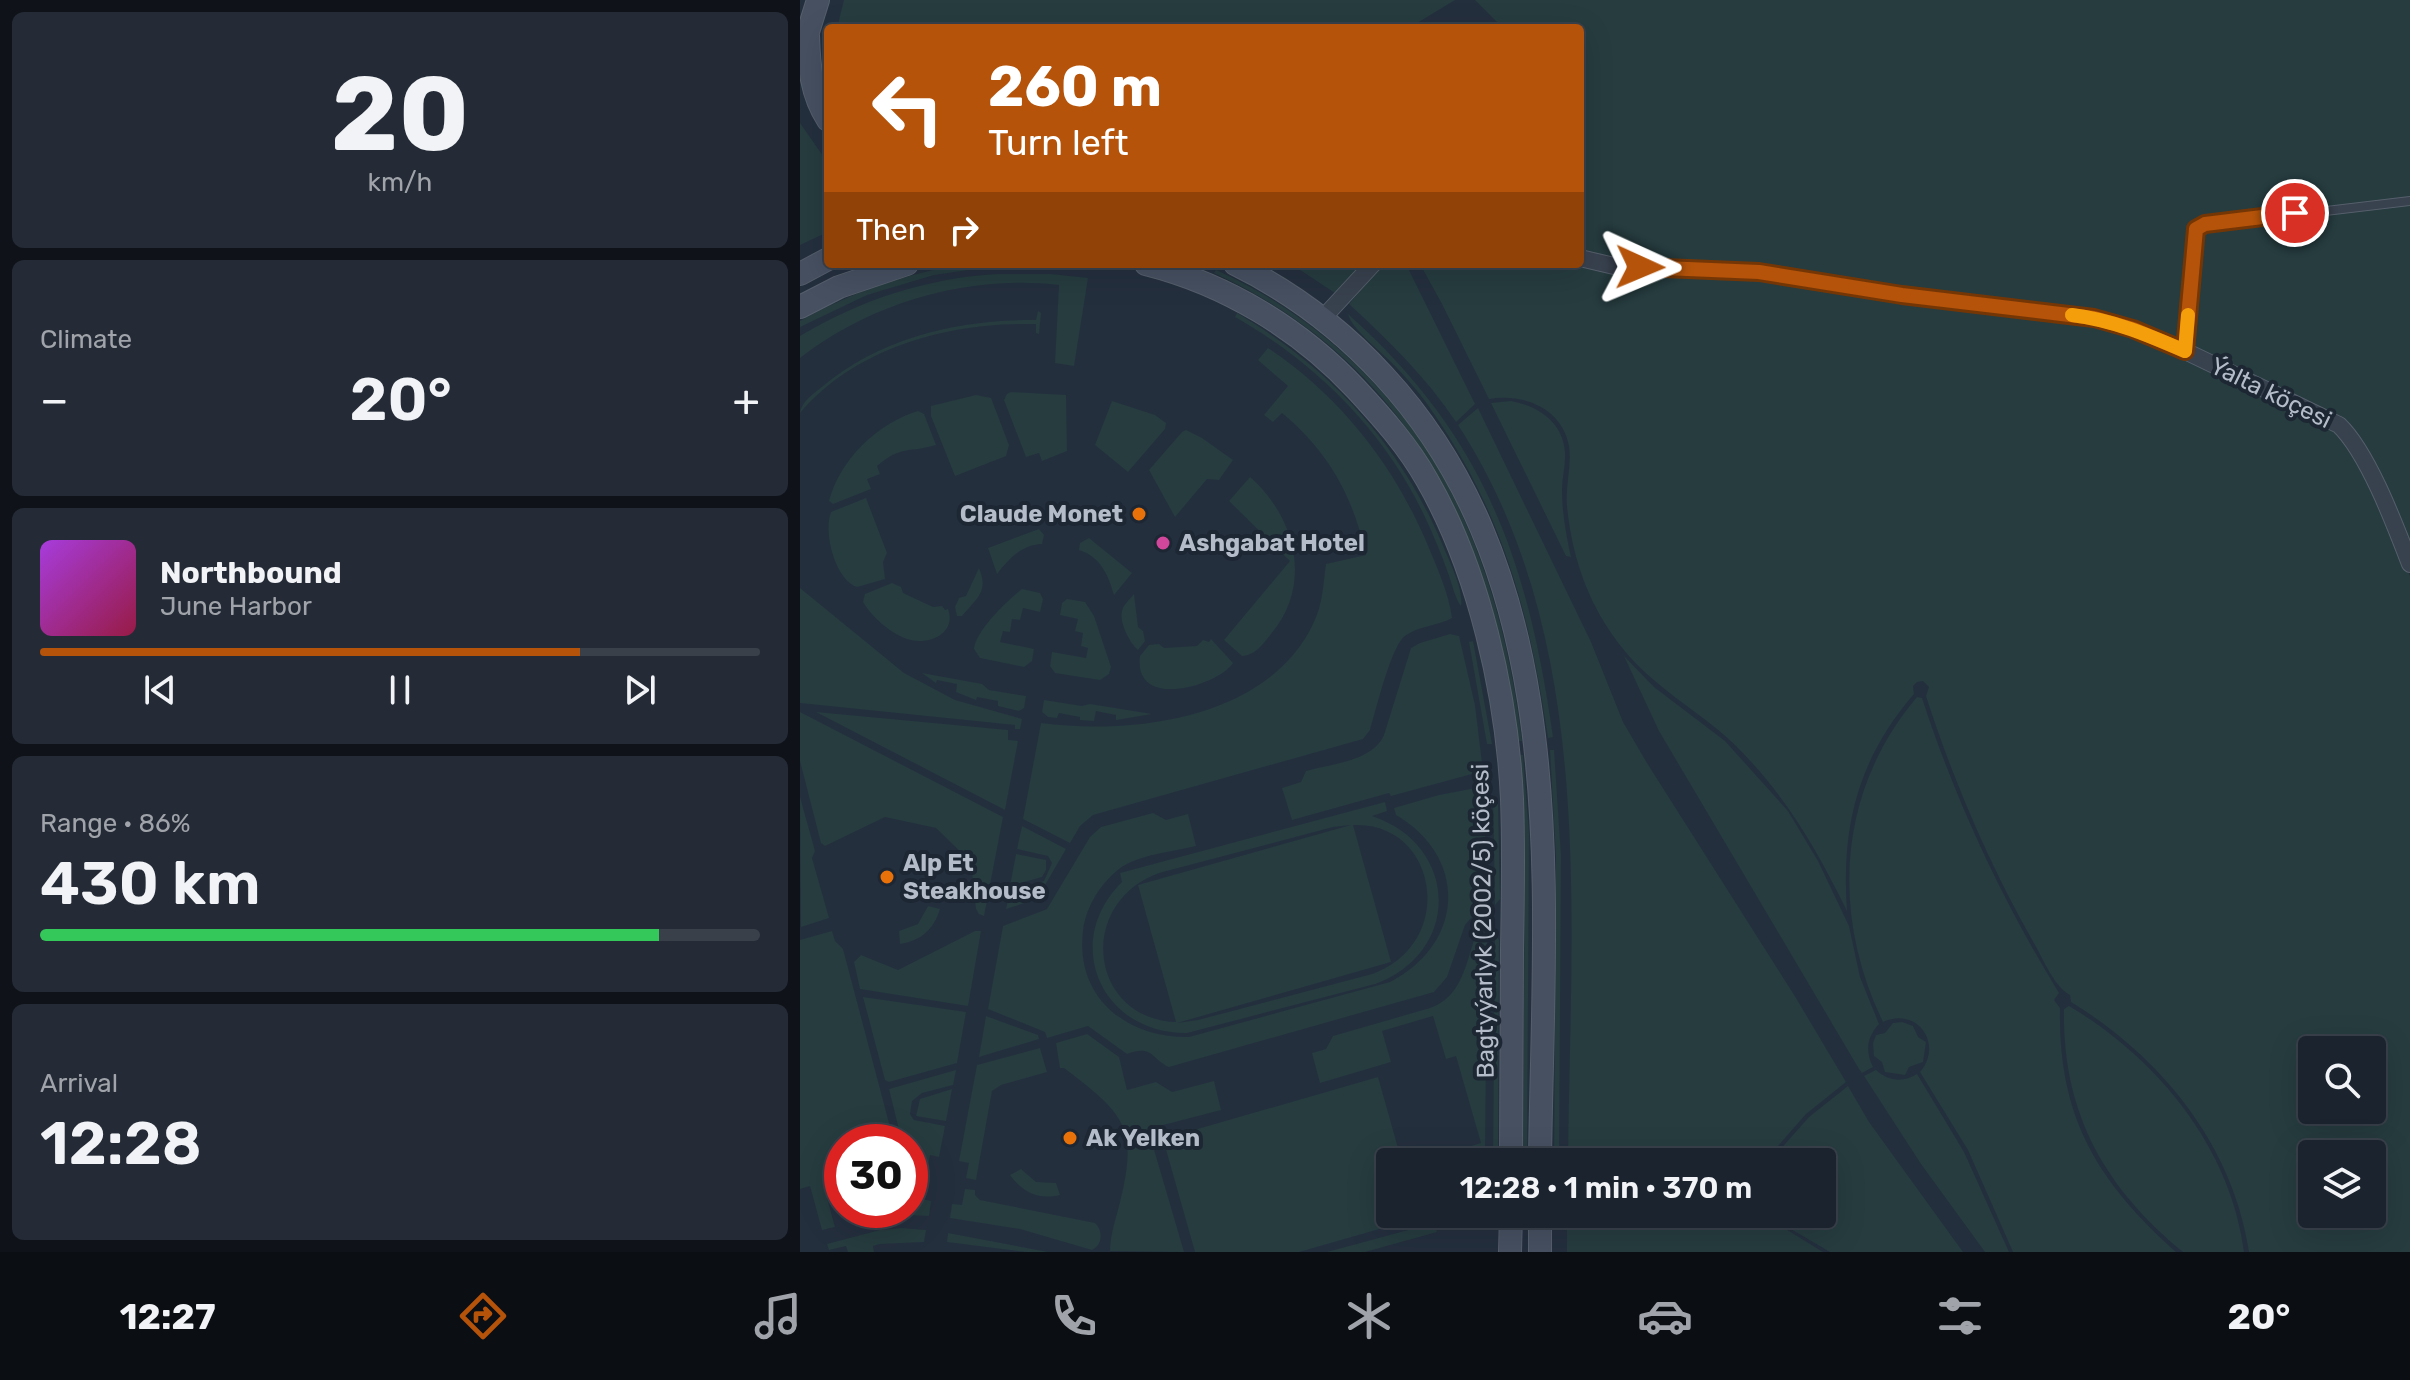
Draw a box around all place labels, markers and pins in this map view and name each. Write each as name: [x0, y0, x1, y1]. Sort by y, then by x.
pin: [2261, 179, 2329, 247]
place label: Claude Monet: [960, 500, 1123, 528]
marker: Claude Monet: [1130, 505, 1148, 523]
place label: Ashgabat Hotel: [1179, 529, 1365, 557]
marker: Ashgabat Hotel: [1154, 534, 1172, 552]
place label: Alp Et Steakhouse: [903, 849, 1046, 905]
marker: Alp Et Steakhouse: [878, 868, 896, 886]
place label: Ak Yelken: [1086, 1124, 1200, 1152]
marker: Ak Yelken: [1061, 1129, 1079, 1147]

